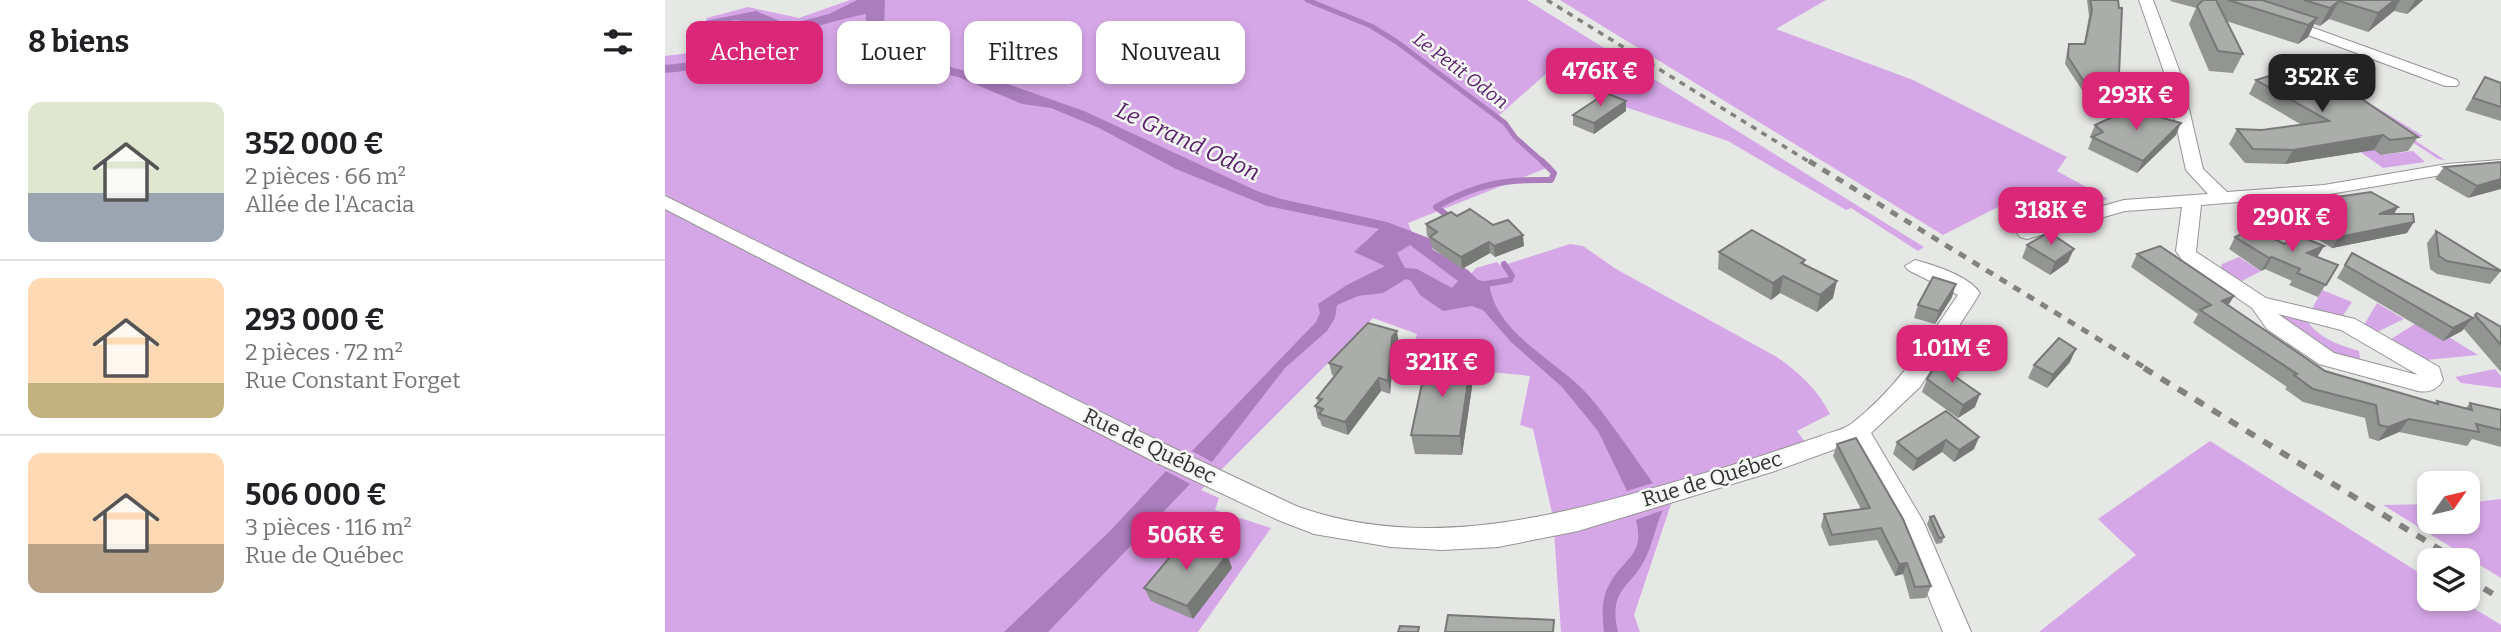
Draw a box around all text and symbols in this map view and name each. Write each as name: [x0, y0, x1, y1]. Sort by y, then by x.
chip: Acheter: [686, 21, 823, 84]
chip: Louer: [837, 21, 950, 84]
chip: Filtres: [964, 21, 1082, 84]
chip: Nouveau: [1096, 21, 1245, 84]
icon: filters: [599, 23, 637, 61]
text: 8 biens: [28, 24, 129, 60]
water label: Le Petit Odon: [1409, 27, 1513, 114]
pin: 476K €: [1543, 48, 1657, 108]
pin: 352K €: [2265, 54, 2379, 114]
text: 476K €: [1562, 57, 1638, 85]
text: 352K €: [2284, 63, 2360, 91]
pin: 293K €: [2079, 72, 2193, 132]
text: 293K €: [2098, 81, 2174, 109]
water label: Le Grand Odon: [1112, 95, 1264, 187]
text: 352 000 €: [245, 126, 384, 162]
icon: home: [84, 130, 168, 214]
text: 2 pièces · 66 m²: [245, 162, 406, 190]
pin: 318K €: [1994, 188, 2108, 247]
text: Allée de l'Acacia: [245, 190, 415, 218]
pin: 290K €: [2235, 194, 2349, 254]
text: 318K €: [2014, 196, 2088, 224]
text: 290K €: [2253, 203, 2331, 231]
text: 293 000 €: [245, 302, 385, 338]
icon: home: [84, 306, 168, 390]
pin: 1.01M €: [1887, 326, 2017, 385]
text: 1.01M €: [1912, 334, 1992, 362]
text: 2 pièces · 72 m²: [245, 338, 403, 366]
pin: 321K €: [1385, 340, 1499, 399]
text: 321K €: [1406, 348, 1478, 376]
text: Rue Constant Forget: [245, 366, 461, 394]
street label: Rue de Québec: [1079, 403, 1221, 490]
street label: Rue de Québec: [1639, 445, 1785, 513]
north arrow: [2417, 471, 2480, 534]
map controls: [2417, 471, 2480, 611]
text: 506 000 €: [245, 477, 387, 513]
icon: home: [84, 481, 168, 565]
pin: 506K €: [1129, 512, 1243, 572]
text: 3 pièces · 116 m²: [245, 513, 412, 541]
text: 506K €: [1147, 521, 1225, 549]
text: Rue de Québec: [245, 541, 404, 569]
button: layers: [2417, 548, 2480, 611]

